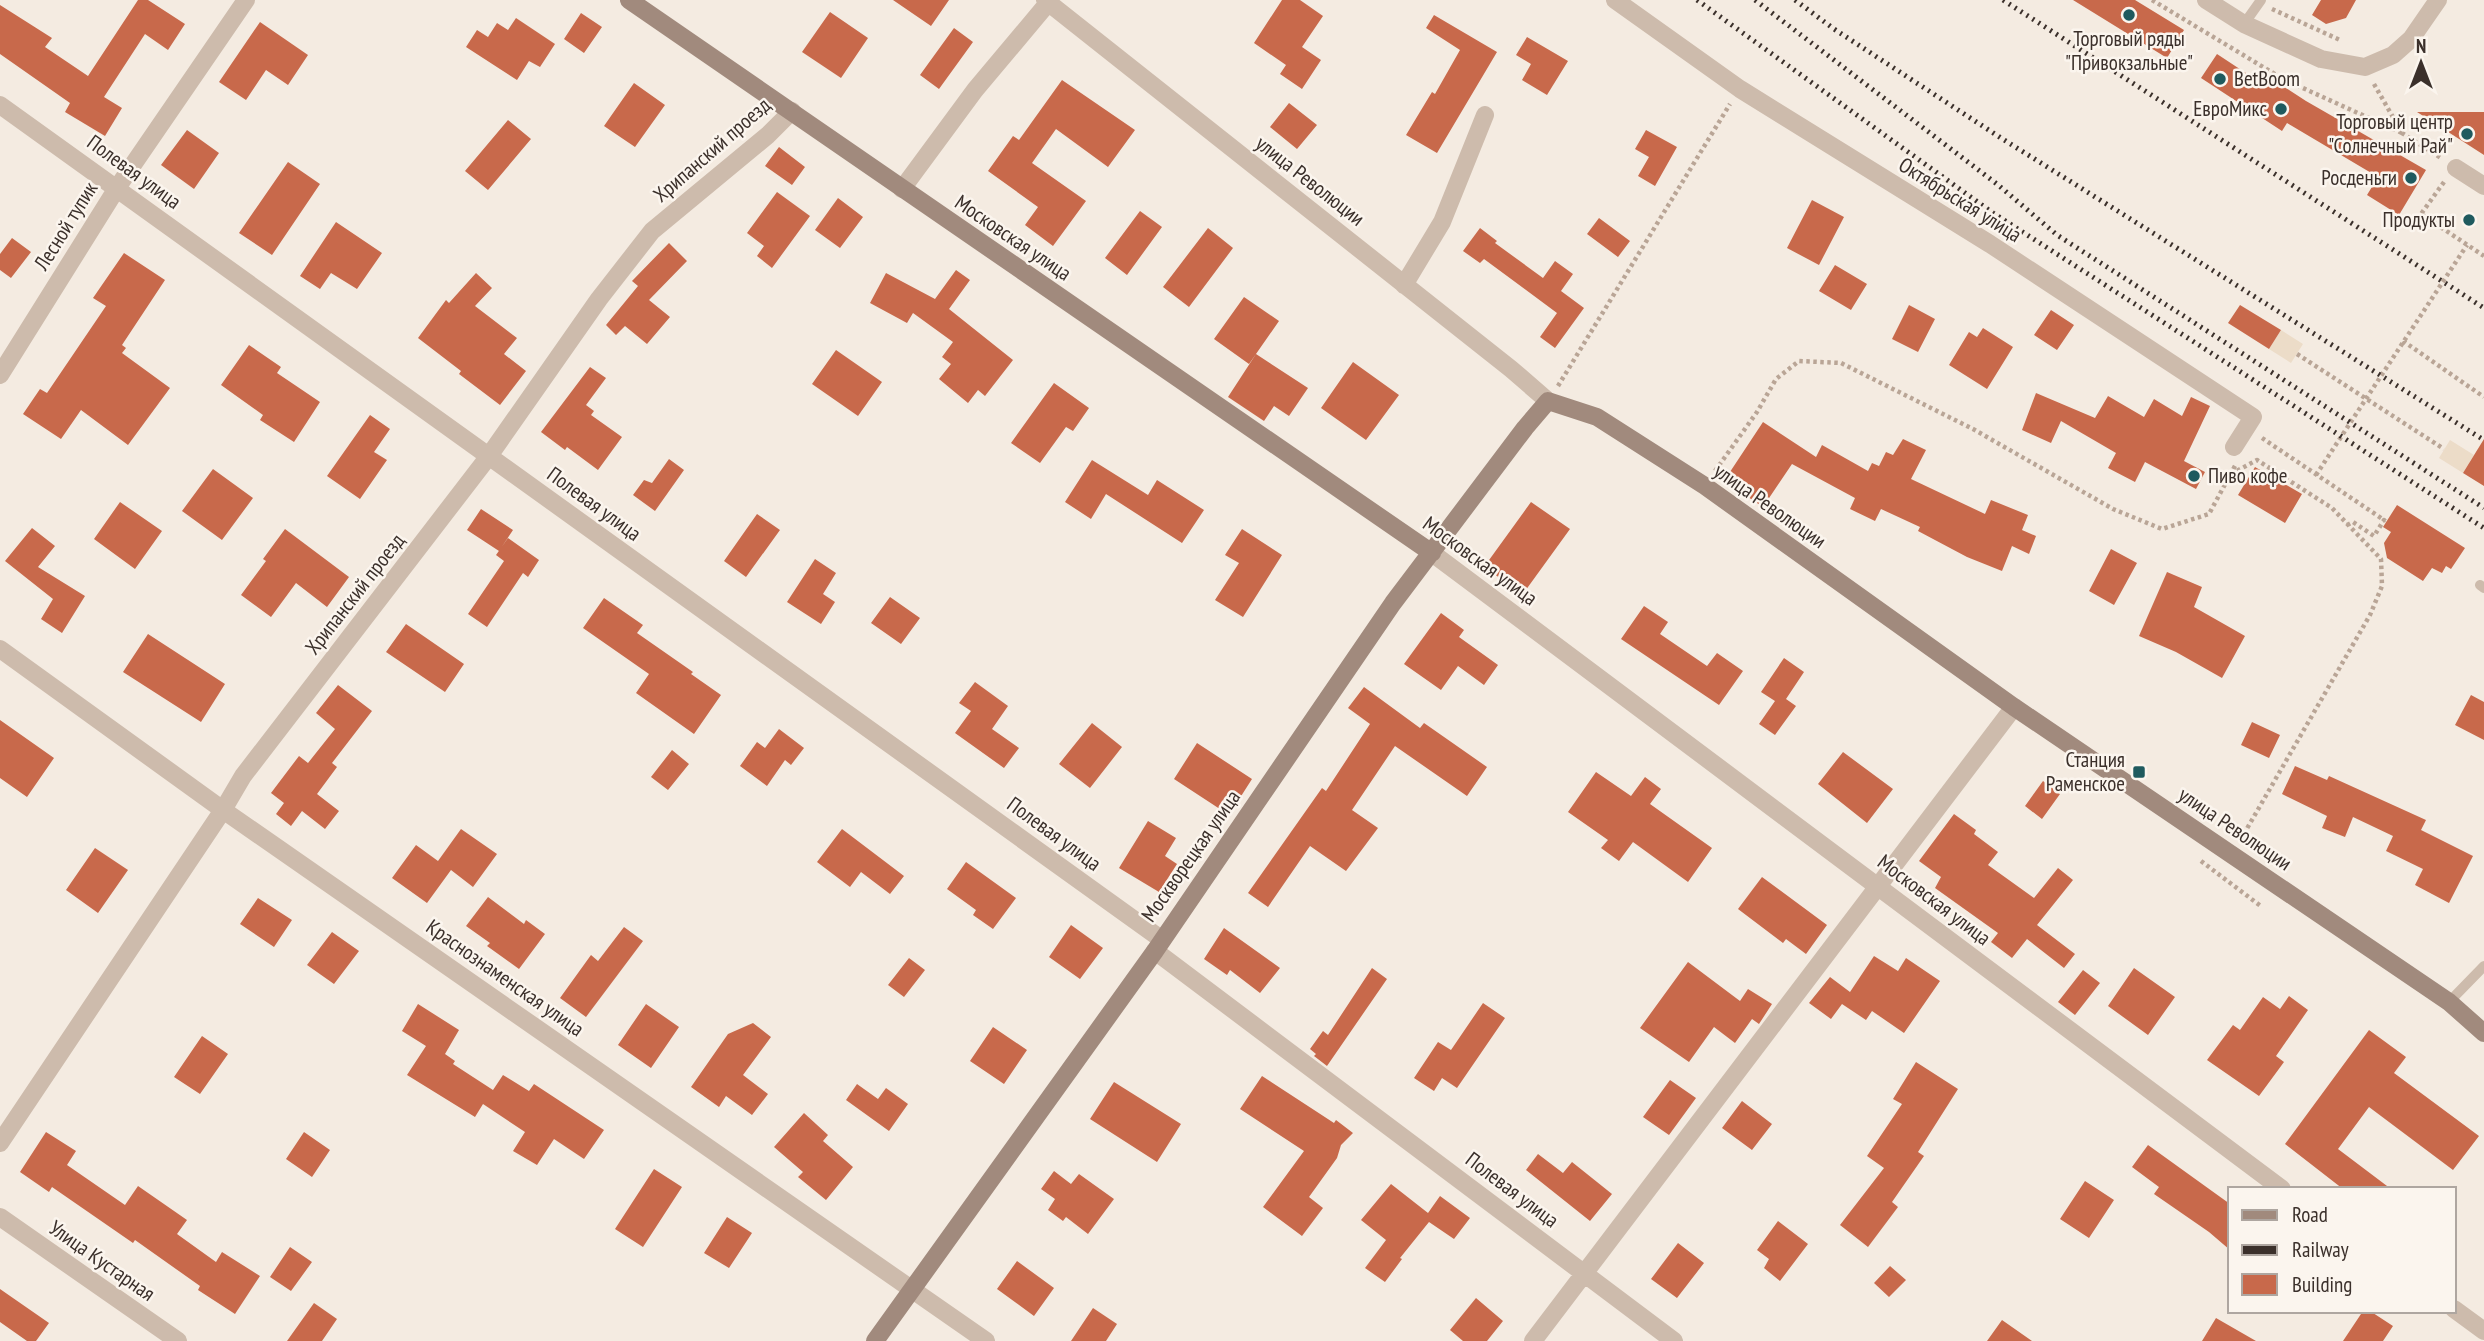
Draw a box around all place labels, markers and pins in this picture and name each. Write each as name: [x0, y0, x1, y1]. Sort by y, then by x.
marker: Торговый ряды "Привокзальные": [2121, 7, 2137, 23]
place label: Торговый ряды "Привокзальные": [2065, 25, 2193, 76]
place label: BetBoom: [2234, 65, 2300, 92]
marker: BetBoom: [2212, 71, 2228, 87]
place label: ЕвроМикс: [2193, 95, 2268, 122]
marker: ЕвроМикс: [2273, 101, 2289, 117]
place label: Торговый центр "Солнечный Рай": [2328, 108, 2453, 159]
marker: Торговый центр "Солнечный Рай": [2459, 126, 2475, 142]
place label: Росденьги: [2321, 164, 2397, 191]
marker: Росденьги: [2403, 170, 2419, 186]
place label: Продукты: [2382, 206, 2455, 233]
marker: Продукты: [2461, 212, 2477, 228]
place label: Пиво кофе: [2208, 462, 2288, 489]
marker: Пиво кофе: [2186, 468, 2202, 484]
place label: Станция Раменское: [2046, 746, 2125, 797]
marker: Станция Раменское: [2131, 764, 2147, 780]

